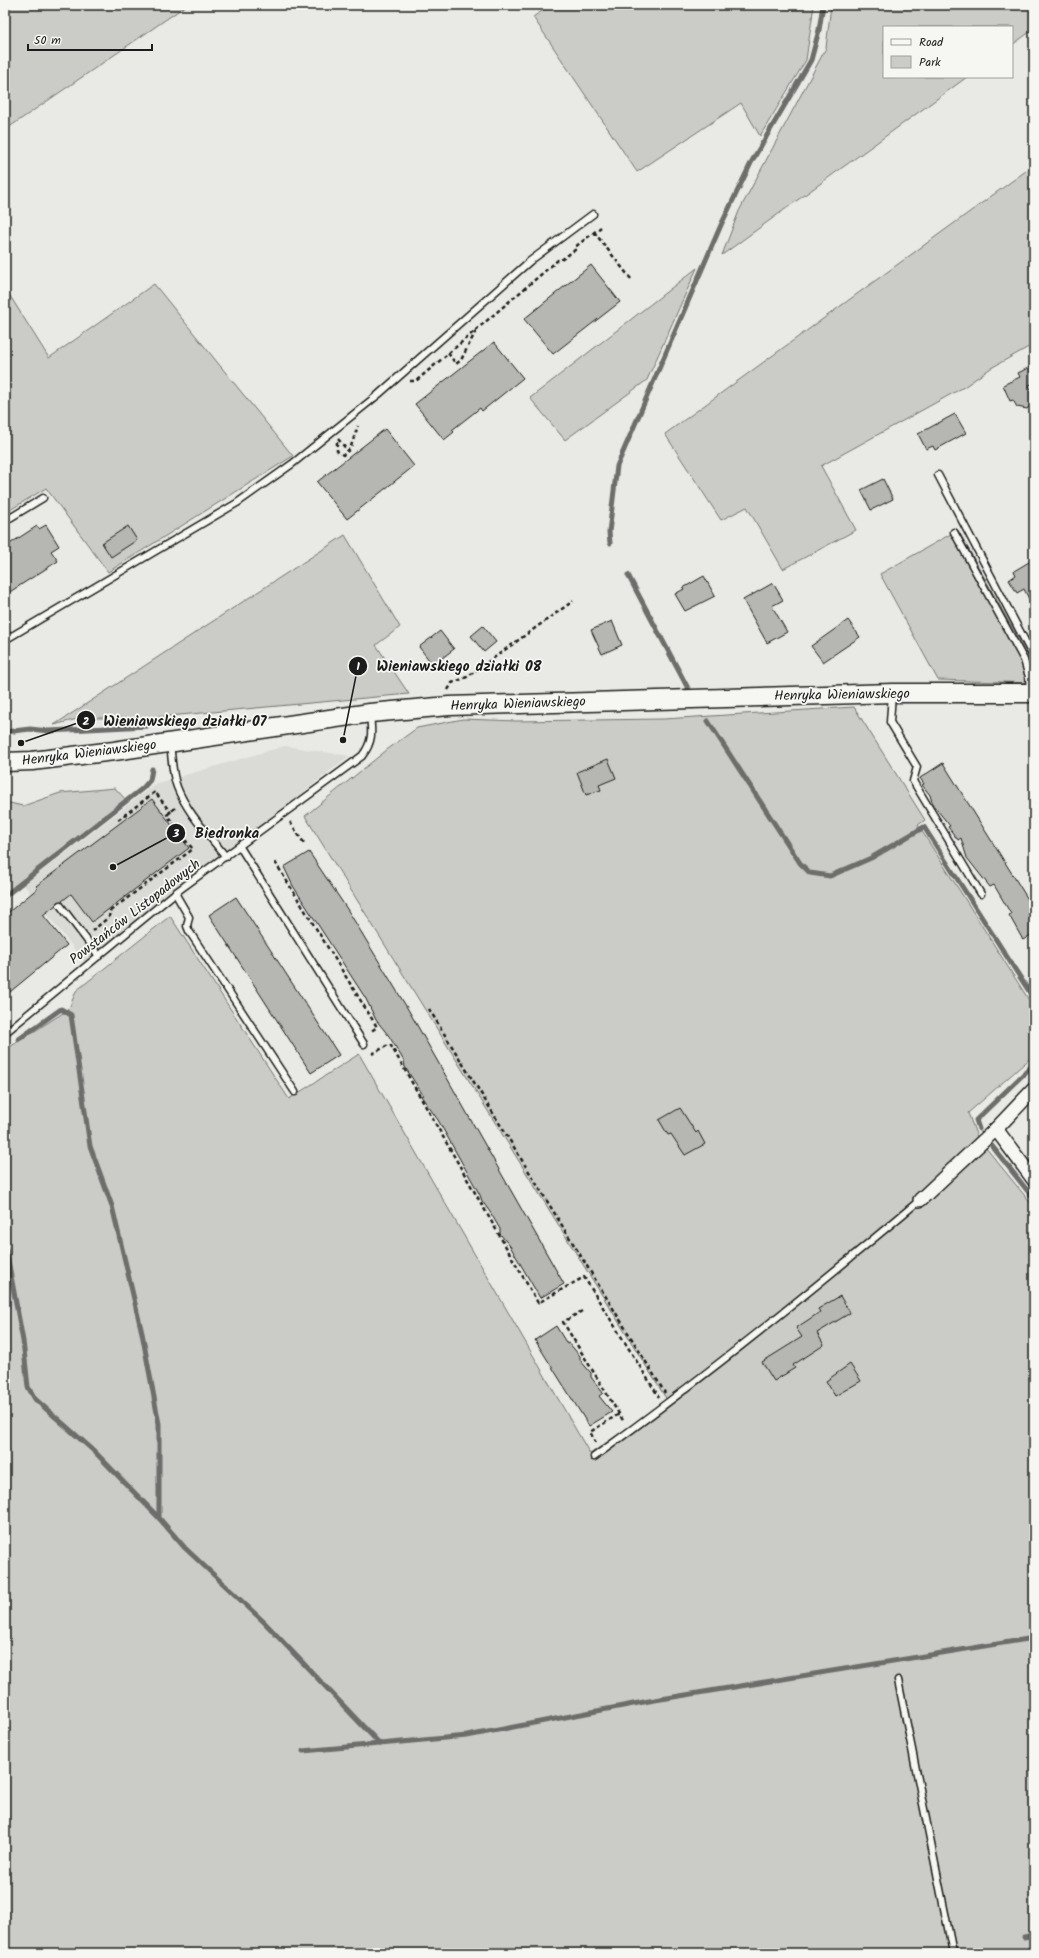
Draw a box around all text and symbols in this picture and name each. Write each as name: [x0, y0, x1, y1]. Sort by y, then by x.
scale bar: [28, 26, 152, 52]
legend: [883, 26, 1013, 78]
text: 50 m: [34, 31, 61, 50]
text: Road: [919, 33, 944, 52]
text: Park: [919, 53, 941, 72]
callout: Wieniawskiego działki 08: [348, 652, 550, 679]
text: Wieniawskiego działki 08: [376, 655, 542, 679]
text: 1: [356, 657, 360, 676]
street label: Henryka Wieniawskiego: [774, 683, 910, 707]
street label: Henryka Wieniawskiego: [450, 691, 586, 717]
callout: Wieniawskiego działki 07: [76, 707, 275, 734]
text: Wieniawskiego działki 07: [103, 710, 268, 734]
text: 2: [83, 712, 90, 731]
street label: Henryka Wieniawskiego: [20, 734, 158, 772]
callout: Biedronka: [166, 820, 267, 847]
text: Biedronka: [195, 822, 259, 846]
text: 3: [172, 824, 180, 843]
street label: Powstańców Listopadowych: [65, 854, 205, 970]

